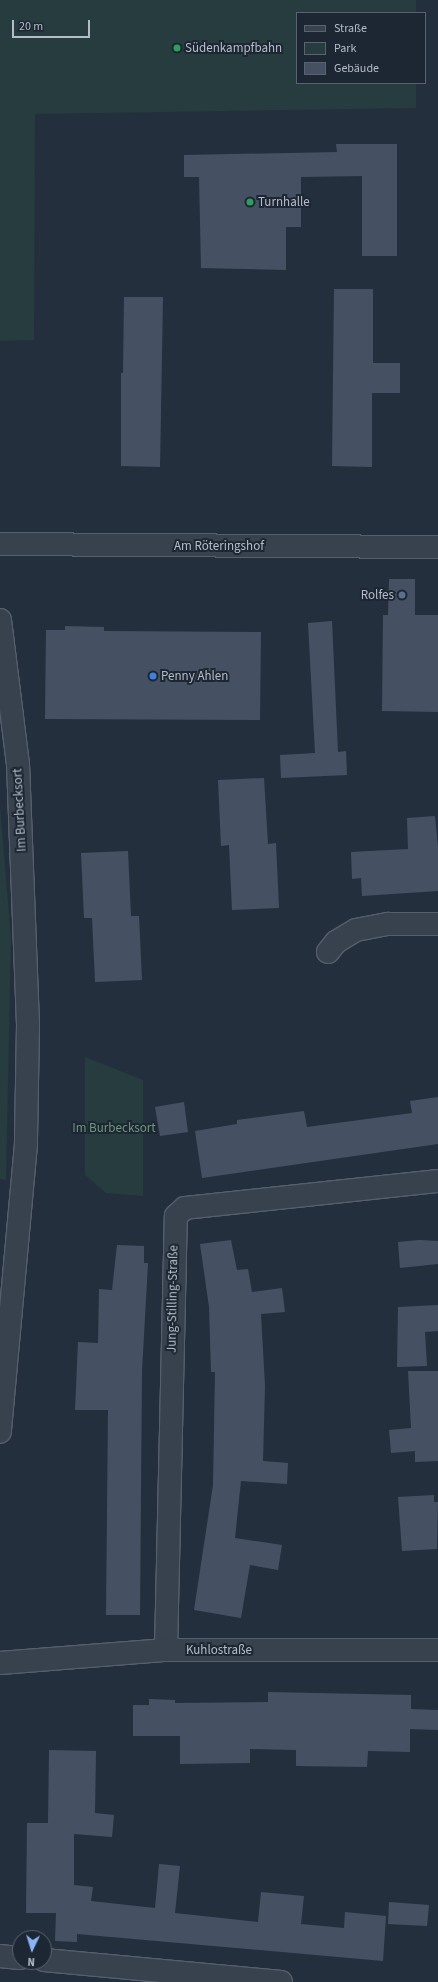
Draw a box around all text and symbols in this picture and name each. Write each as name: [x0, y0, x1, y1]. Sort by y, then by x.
scale bar: [14, 12, 92, 38]
legend: [296, 12, 426, 84]
text: 20 m: [19, 18, 43, 35]
text: Straße: [334, 20, 367, 37]
place label: Südenkampfbahn: [185, 40, 282, 56]
text: Park: [334, 40, 356, 57]
marker: Südenkampfbahn: [172, 43, 182, 53]
text: Gebäude: [334, 60, 379, 77]
place label: Turnhalle: [258, 194, 310, 210]
marker: Turnhalle: [245, 197, 255, 207]
street label: Am Röteringshof: [174, 538, 264, 554]
place label: Rolfes: [361, 587, 394, 603]
marker: Rolfes: [397, 590, 407, 600]
place label: Penny Ahlen: [161, 668, 228, 684]
marker: Penny Ahlen: [148, 671, 158, 681]
street label: Im Burbecksort: [10, 768, 30, 852]
park label: Im Burbecksort: [72, 1120, 156, 1136]
street label: Jung-Stilling-Straße: [164, 1245, 182, 1353]
street label: Kuhlostraße: [186, 1642, 252, 1658]
north arrow: [12, 1930, 52, 1970]
text: N: [27, 1954, 35, 1969]

